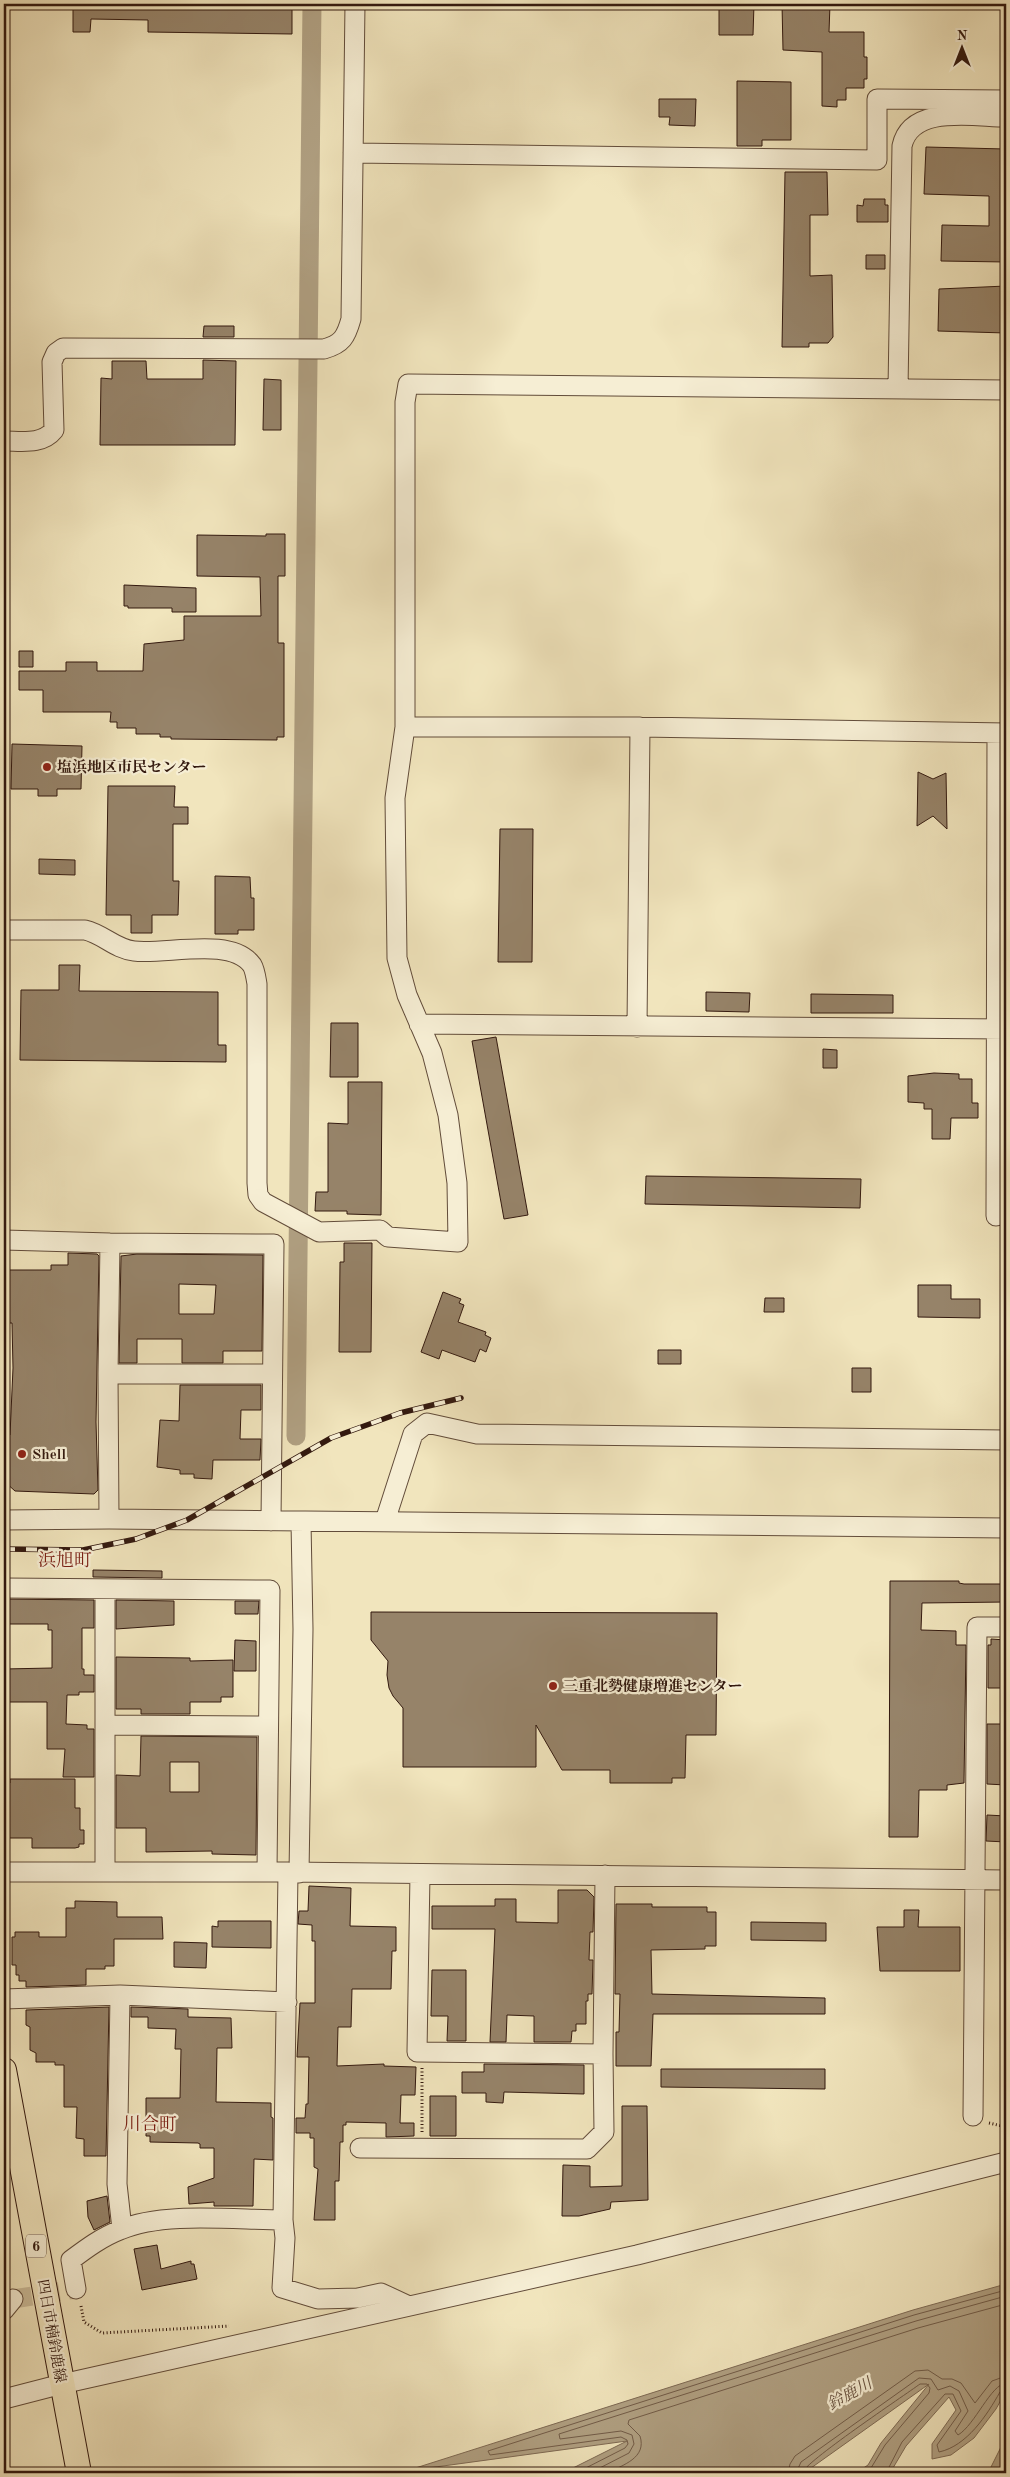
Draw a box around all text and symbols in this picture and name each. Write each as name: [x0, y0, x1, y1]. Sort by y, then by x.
north arrow: [938, 22, 988, 72]
text: N: [957, 29, 968, 43]
place label: 塩浜地区市民センター: [57, 758, 206, 776]
marker: 塩浜地区市民センター: [41, 761, 53, 773]
marker: Shell: [16, 1448, 28, 1460]
place label: Shell: [32, 1448, 66, 1463]
district label: 浜旭町: [38, 1550, 92, 1570]
place label: 三重北勢健康増進センター: [563, 1678, 742, 1695]
marker: 三重北勢健康増進センター: [547, 1680, 559, 1692]
district label: 川合町: [123, 2114, 177, 2134]
road number: 6: [26, 2234, 46, 2258]
street label: 四日市楠鈴鹿線: [34, 2278, 69, 2384]
water label: 鈴鹿川: [824, 2373, 877, 2413]

